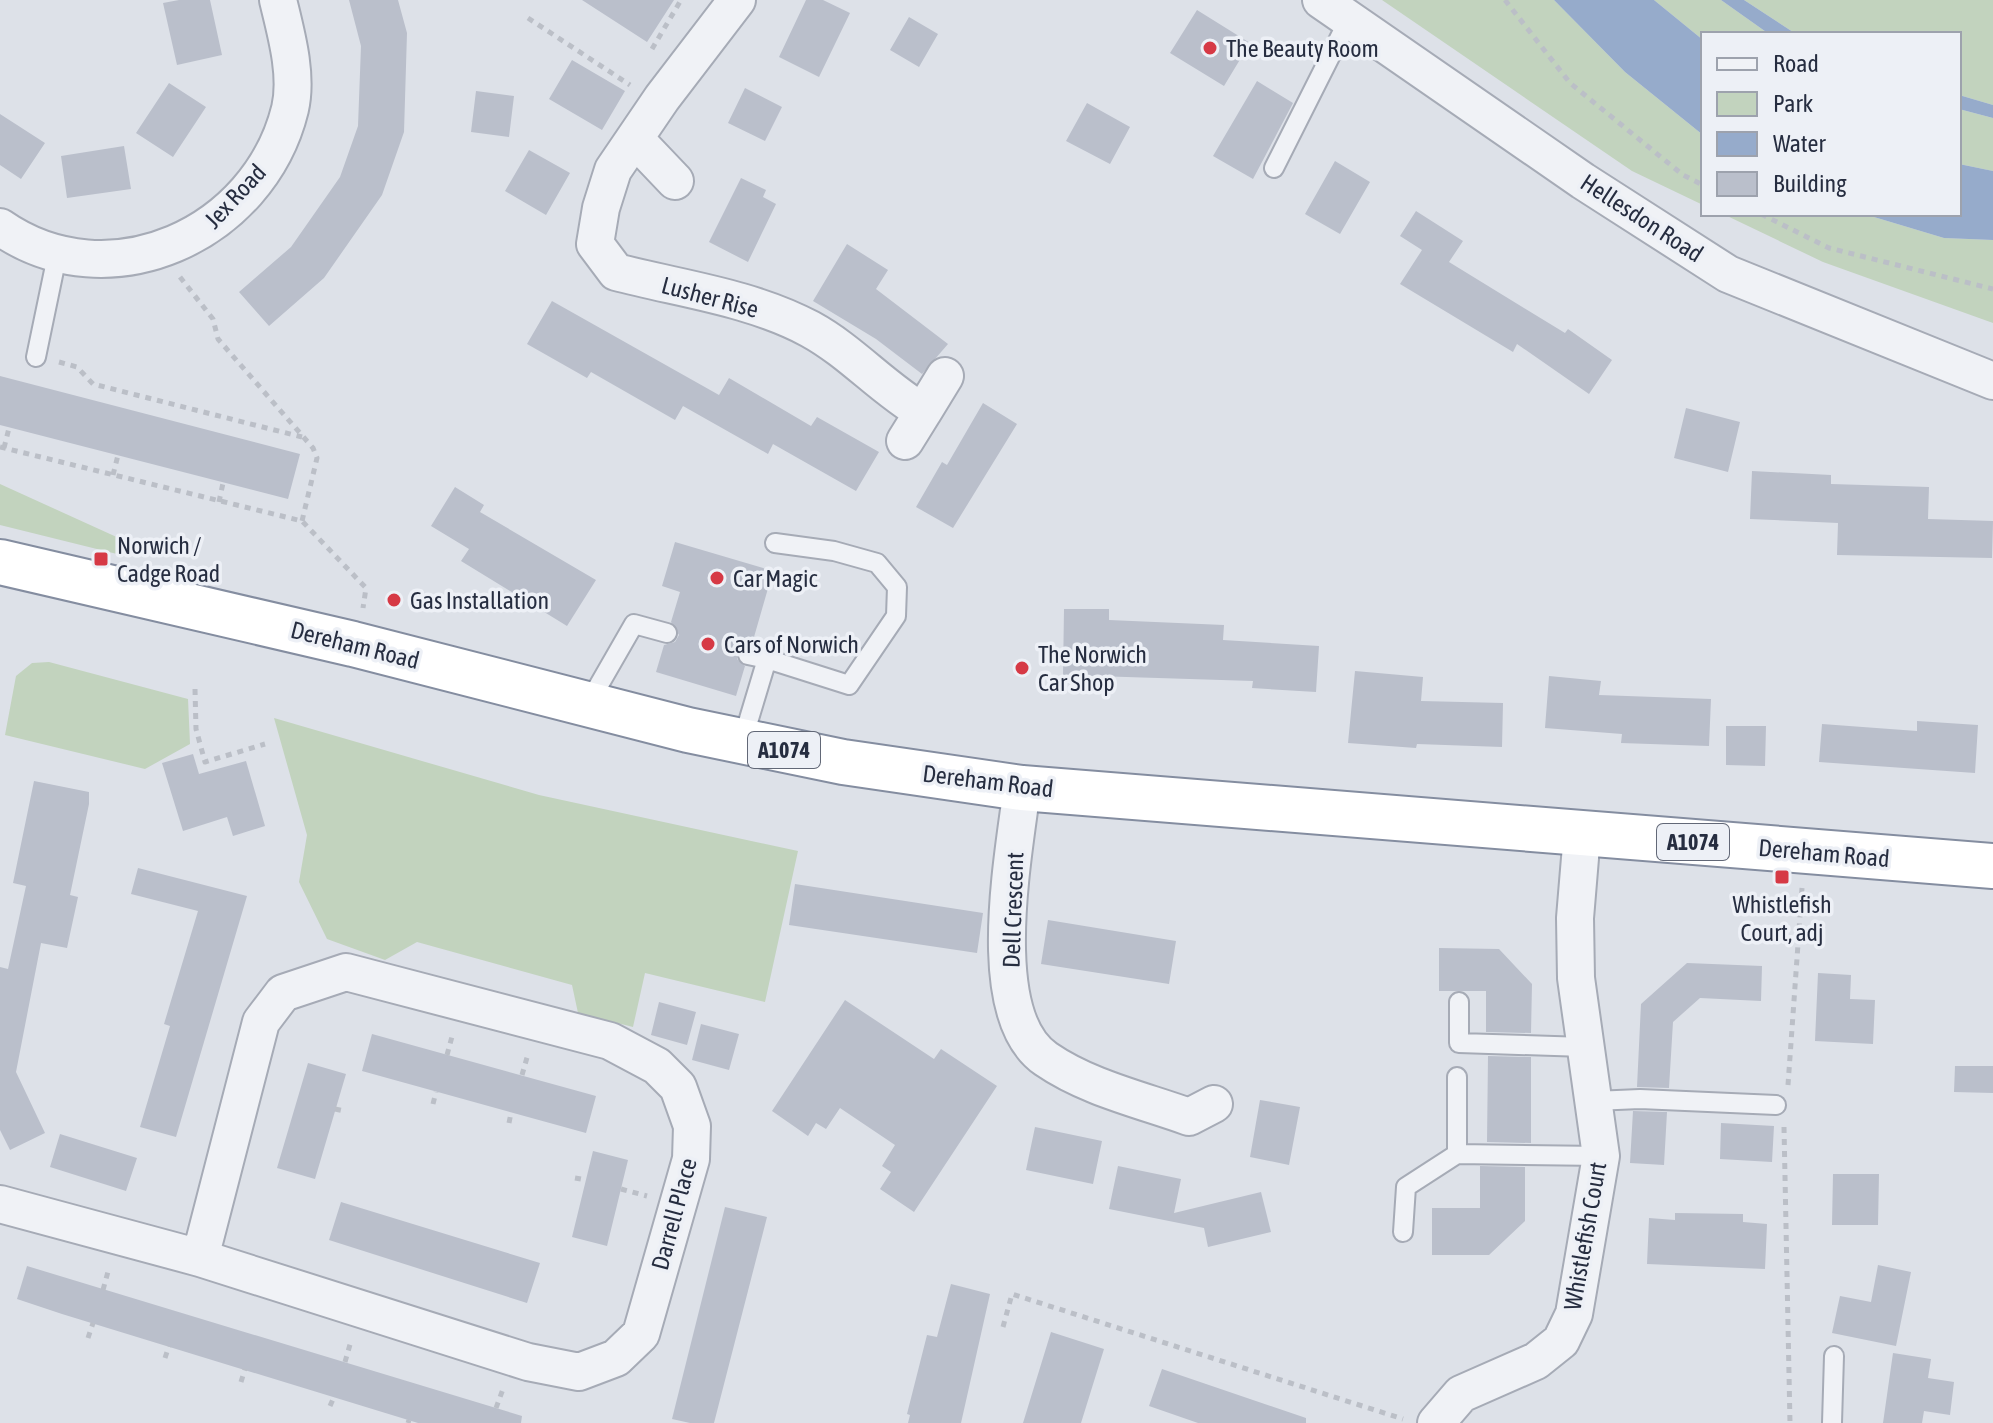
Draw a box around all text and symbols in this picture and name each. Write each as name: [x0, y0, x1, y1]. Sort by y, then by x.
legend: [1701, 32, 1961, 216]
place label: The Beauty Room: [1226, 35, 1379, 62]
marker: The Beauty Room: [1201, 39, 1219, 57]
text: Road: [1773, 50, 1819, 77]
text: Park: [1773, 90, 1814, 117]
text: Water: [1773, 130, 1826, 157]
street label: Jex Road: [199, 159, 271, 233]
street label: Hellesdon Road: [1576, 169, 1708, 267]
text: Building: [1773, 170, 1847, 197]
street label: Lusher Rise: [659, 271, 761, 323]
place label: Norwich / Cadge Road: [117, 532, 220, 587]
marker: Norwich / Cadge Road: [92, 550, 110, 568]
place label: Car Magic: [733, 565, 817, 592]
marker: Car Magic: [708, 569, 726, 587]
place label: Gas Installation: [410, 587, 549, 614]
marker: Gas Installation: [385, 591, 403, 609]
street label: Dereham Road: [288, 616, 422, 674]
place label: Cars of Norwich: [724, 631, 859, 658]
marker: Cars of Norwich: [699, 635, 717, 653]
place label: The Norwich Car Shop: [1038, 641, 1147, 696]
marker: The Norwich Car Shop: [1013, 659, 1031, 677]
road number: A1074: [748, 732, 820, 768]
street label: Dereham Road: [921, 760, 1055, 802]
road number: A1074: [1657, 824, 1729, 860]
street label: Dereham Road: [1757, 834, 1891, 872]
street label: Dell Crescent: [997, 852, 1029, 968]
marker: Whistlefish Court, adj: [1773, 868, 1791, 886]
place label: Whistlefish Court, adj: [1732, 891, 1832, 946]
street label: Darrell Place: [646, 1155, 702, 1273]
street label: Whistlefish Court: [1559, 1160, 1611, 1312]

